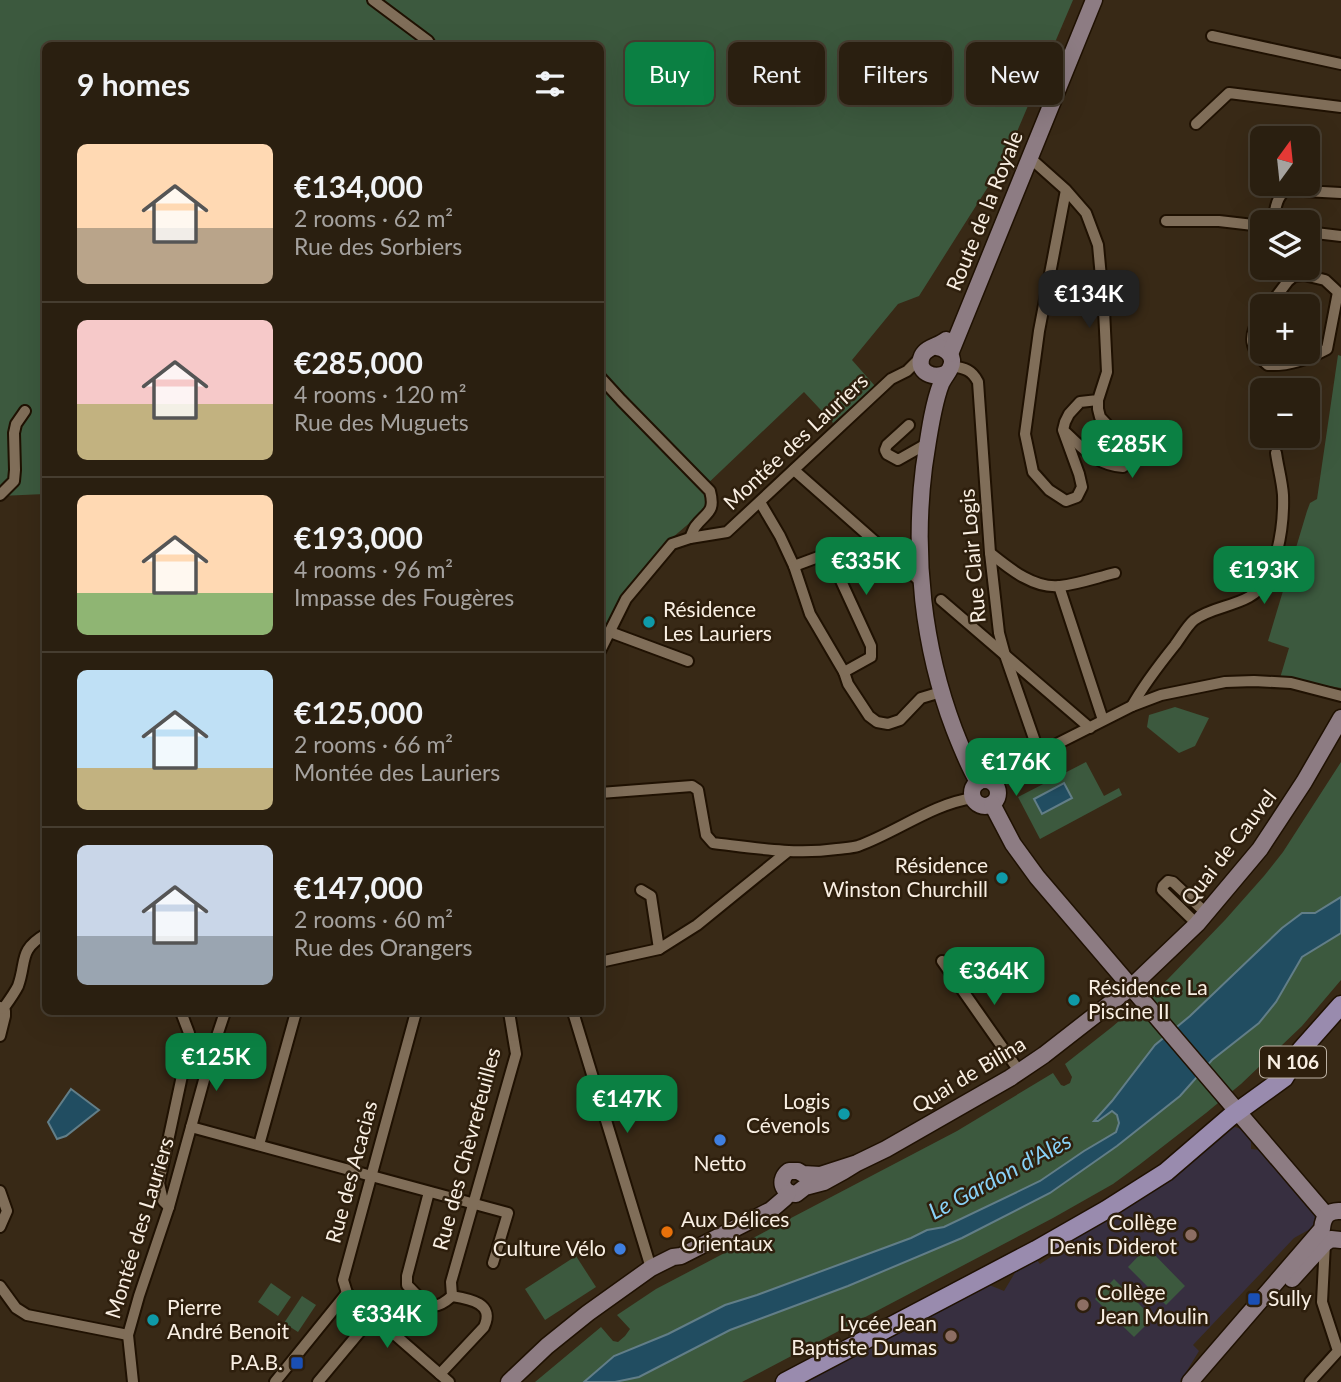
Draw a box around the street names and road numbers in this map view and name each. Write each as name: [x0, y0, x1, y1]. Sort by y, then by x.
street label: Route de la Royale: [940, 127, 1027, 294]
street label: Montée des Lauriers: [718, 368, 872, 514]
street label: Rue Clair Logis: [953, 488, 990, 624]
street label: Quai de Cauvel: [1175, 784, 1281, 910]
street label: Quai de Bilina: [907, 1030, 1030, 1117]
street label: Rue des Chèvrefeuilles: [426, 1045, 505, 1253]
road number: N 106: [1260, 1046, 1326, 1078]
street label: Rue des Acacias: [320, 1098, 382, 1246]
street label: Montée des Lauriers: [99, 1134, 178, 1321]

